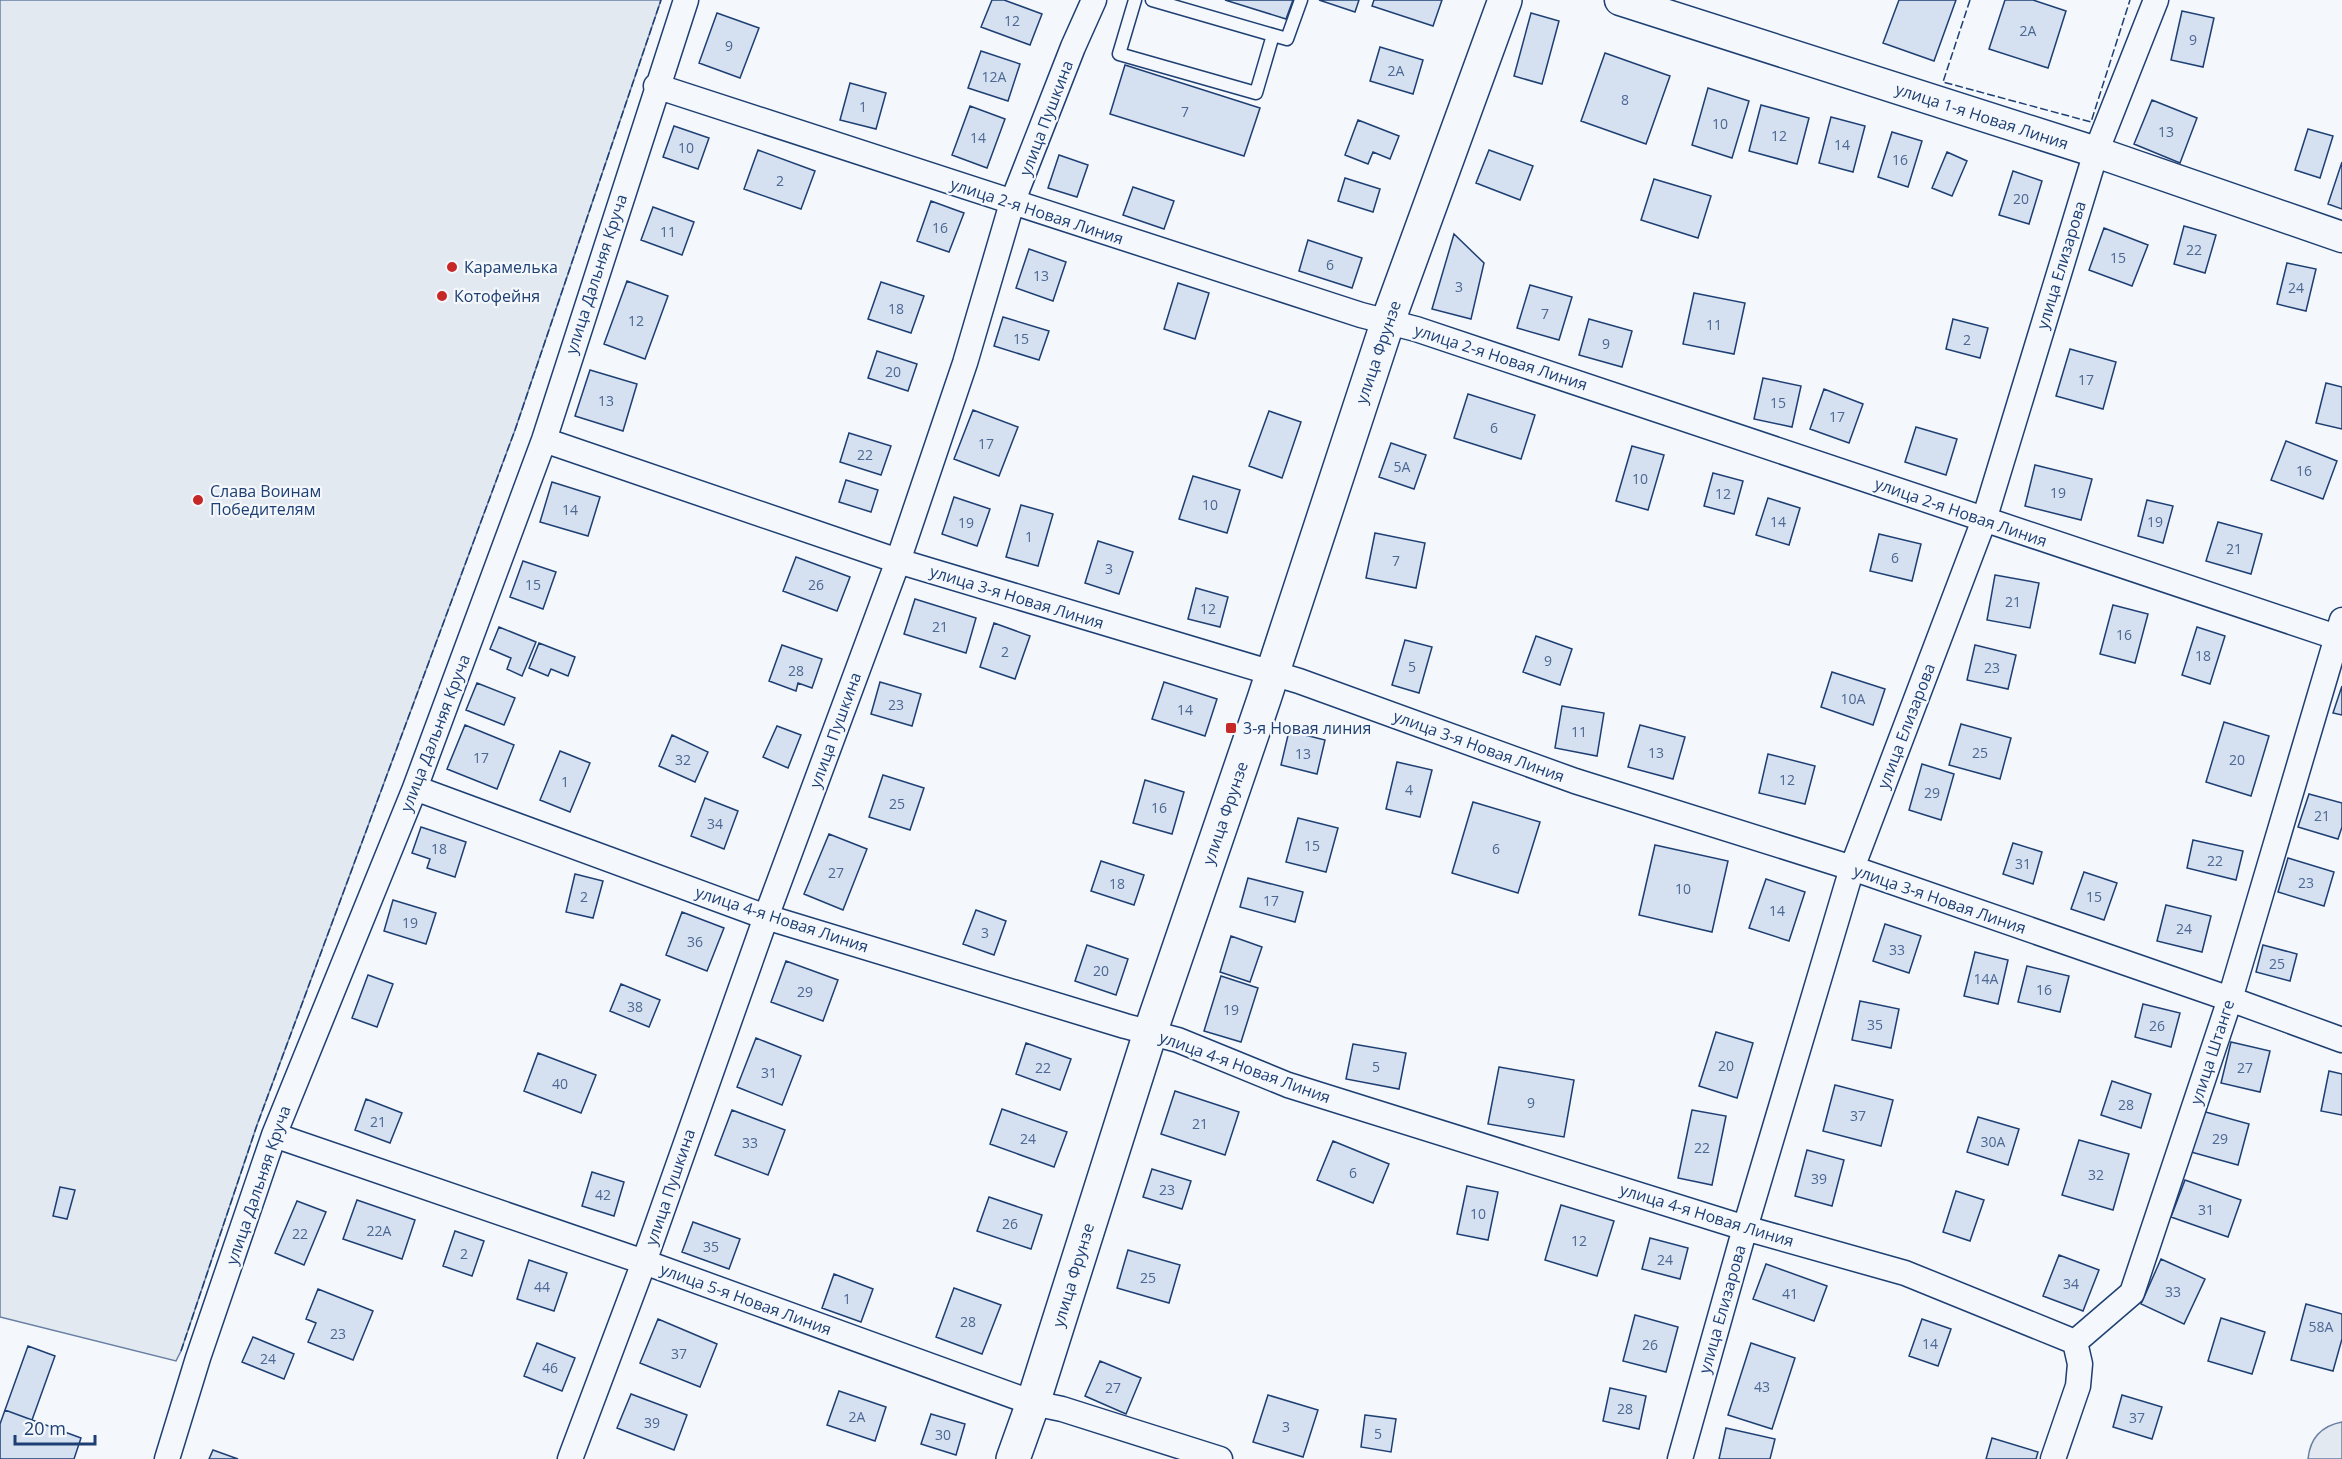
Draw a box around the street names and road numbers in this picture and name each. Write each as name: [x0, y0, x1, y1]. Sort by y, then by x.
street label: улица Пушкина: [1014, 57, 1078, 179]
street label: улица 1-я Новая Линия: [1893, 78, 2071, 154]
street label: улица 2-я Новая Линия: [948, 173, 1126, 249]
street label: улица Дальняя Круча: [560, 191, 632, 357]
street label: улица Елизарова: [2031, 198, 2091, 332]
street label: улица Фрунзе: [1350, 297, 1406, 407]
street label: улица 2-я Новая Линия: [1412, 319, 1590, 395]
street label: улица 2-я Новая Линия: [1872, 472, 2050, 552]
street label: улица 3-я Новая Линия: [927, 560, 1107, 634]
street label: улица Дальняя Круча: [395, 651, 475, 815]
street label: улица Елизарова: [1872, 660, 1940, 792]
street label: улица Пушкина: [804, 669, 866, 791]
street label: улица 3-я Новая Линия: [1390, 705, 1568, 787]
street label: улица Фрунзе: [1197, 758, 1253, 868]
street label: улица 3-я Новая Линия: [1851, 859, 2029, 939]
street label: улица 4-я Новая Линия: [693, 881, 871, 957]
street label: улица Штанге: [2185, 997, 2239, 1107]
street label: улица 4-я Новая Линия: [1156, 1026, 1334, 1108]
street label: улица Дальняя Круча: [220, 1102, 296, 1268]
street label: улица Пушкина: [640, 1126, 700, 1248]
street label: улица 4-я Новая Линия: [1617, 1178, 1797, 1252]
street label: улица Фрунзе: [1047, 1220, 1099, 1330]
street label: улица Елизарова: [1693, 1242, 1751, 1376]
street label: улица 5-я Новая Линия: [657, 1258, 835, 1340]

